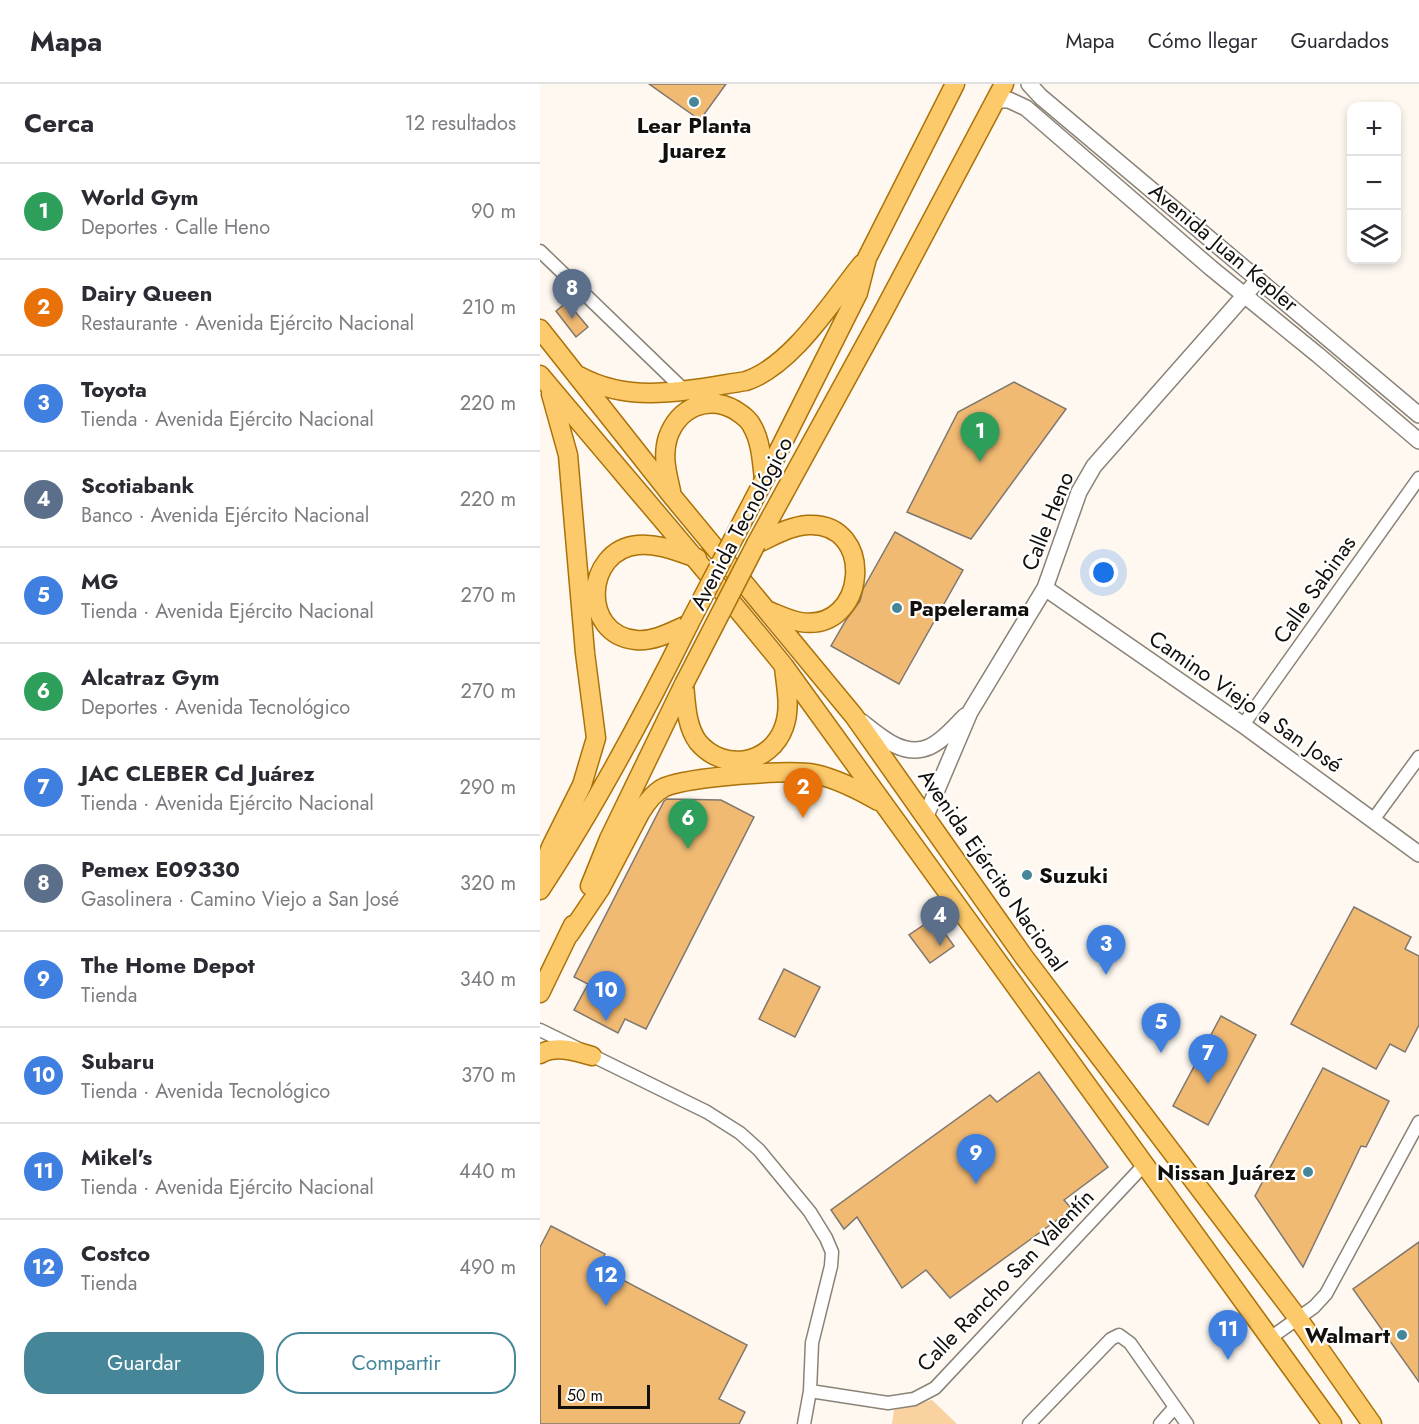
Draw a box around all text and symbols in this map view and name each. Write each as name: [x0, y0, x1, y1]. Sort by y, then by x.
text: Mapa: [30, 21, 102, 62]
text: Mapa: [1065, 26, 1115, 56]
text: Cómo llegar: [1148, 26, 1257, 56]
text: Guardados: [1290, 26, 1389, 56]
marker: Lear Planta Juarez: [687, 95, 701, 109]
map controls: [1347, 102, 1401, 264]
button: +: [1347, 102, 1401, 156]
text: Cerca: [24, 104, 94, 142]
text: 12 resultados: [405, 109, 516, 138]
place label: Lear Planta Juarez: [637, 109, 751, 166]
button: −: [1347, 156, 1401, 210]
street label: Avenida Juan Kepler: [1142, 175, 1306, 319]
text: World Gym: [81, 181, 199, 213]
text: 1: [38, 197, 49, 226]
text: 90 m: [471, 197, 516, 226]
button: layers: [1347, 210, 1401, 264]
text: Deportes · Calle Heno: [81, 213, 270, 242]
pin: 8: [552, 270, 591, 319]
text: Dairy Queen: [81, 277, 212, 309]
text: 2: [37, 293, 50, 322]
text: 210 m: [462, 293, 516, 322]
text: Restaurante · Avenida Ejército Nacional: [81, 309, 414, 338]
text: Toyota: [81, 373, 147, 405]
text: 3: [37, 389, 50, 418]
text: 220 m: [460, 389, 516, 418]
text: Tienda · Avenida Ejército Nacional: [81, 405, 374, 434]
pin: 1: [960, 412, 1000, 462]
street label: Avenida Tecnológico: [682, 431, 800, 615]
street label: Calle Heno: [1013, 467, 1081, 575]
text: Scotiabank: [81, 469, 194, 501]
text: 4: [37, 485, 50, 514]
text: 220 m: [460, 485, 516, 514]
text: Banco · Avenida Ejército Nacional: [81, 501, 369, 530]
street label: Calle Sabinas: [1265, 528, 1363, 650]
your location: [1089, 558, 1118, 587]
text: MG: [81, 565, 119, 597]
text: 5: [37, 581, 50, 610]
text: 270 m: [461, 581, 516, 610]
place label: Papelerama: [909, 592, 1029, 624]
text: Tienda · Avenida Ejército Nacional: [81, 597, 374, 626]
marker: Papelerama: [890, 601, 904, 615]
street label: Camino Viejo a San José: [1143, 622, 1349, 780]
text: Alcatraz Gym: [81, 661, 220, 693]
text: 6: [37, 677, 50, 706]
text: 270 m: [461, 677, 516, 706]
text: Deportes · Avenida Tecnológico: [81, 693, 350, 722]
text: JAC CLEBER Cd Juárez: [81, 757, 315, 789]
street label: Avenida Ejército Nacional: [911, 762, 1075, 978]
pin: 2: [784, 768, 822, 818]
text: 7: [37, 773, 50, 802]
text: 290 m: [460, 773, 516, 802]
text: Tienda · Avenida Ejército Nacional: [81, 789, 374, 818]
pin: 6: [668, 800, 708, 849]
text: Pemex E09330: [81, 853, 240, 885]
place label: Suzuki: [1039, 859, 1108, 891]
marker: Suzuki: [1020, 868, 1034, 882]
text: 8: [37, 869, 50, 898]
text: 320 m: [460, 869, 516, 898]
text: Gasolinera · Camino Viejo a San José: [81, 885, 399, 914]
pin: 4: [920, 896, 960, 946]
pin: 3: [1086, 926, 1126, 975]
text: The Home Depot: [81, 949, 255, 981]
text: 9: [37, 965, 50, 994]
text: 340 m: [460, 965, 516, 994]
pin: 10: [586, 972, 626, 1021]
text: Tienda: [81, 981, 137, 1010]
pin: 5: [1142, 1004, 1180, 1053]
pin: 7: [1188, 1034, 1228, 1084]
text: Subaru: [81, 1045, 155, 1077]
text: 10: [32, 1061, 55, 1090]
text: 370 m: [461, 1061, 516, 1090]
text: Tienda · Avenida Tecnológico: [81, 1077, 330, 1106]
pin: 9: [956, 1134, 996, 1184]
text: Mikel's: [81, 1141, 152, 1173]
place label: Nissan Juárez: [1157, 1156, 1297, 1188]
text: 11: [33, 1157, 54, 1186]
text: 440 m: [459, 1157, 516, 1186]
marker: Nissan Juárez: [1301, 1165, 1315, 1179]
text: Tienda · Avenida Ejército Nacional: [81, 1173, 374, 1202]
street label: Calle Rancho San Valentín: [909, 1181, 1101, 1379]
text: Costco: [81, 1237, 150, 1269]
text: 12: [32, 1253, 55, 1282]
text: 490 m: [459, 1253, 516, 1282]
pin: 12: [586, 1256, 626, 1306]
text: Tienda: [81, 1269, 137, 1298]
pin: 11: [1208, 1310, 1248, 1360]
place label: Walmart: [1305, 1319, 1390, 1351]
marker: Walmart: [1395, 1328, 1409, 1342]
button: Guardar: [24, 1332, 264, 1394]
button: Compartir: [276, 1332, 516, 1394]
scale bar: [558, 1382, 650, 1410]
text: 50 m: [567, 1384, 603, 1407]

